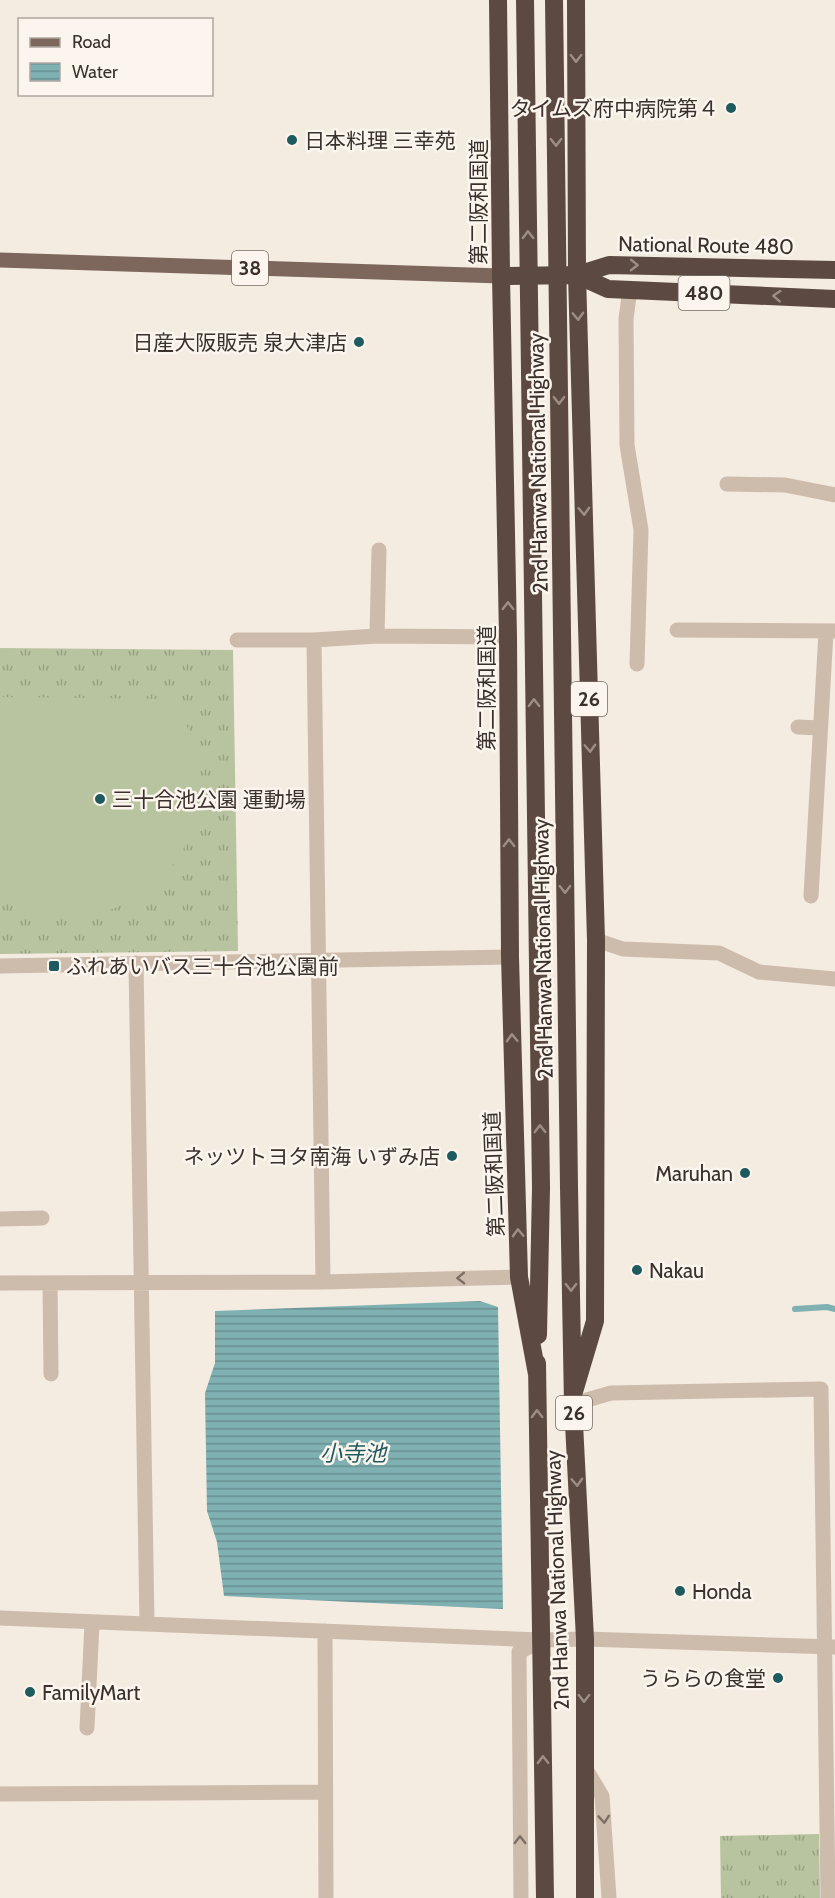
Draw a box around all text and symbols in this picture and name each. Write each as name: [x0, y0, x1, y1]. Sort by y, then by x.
legend: [18, 18, 213, 96]
text: Road: [72, 31, 111, 53]
one-way arrow: [570, 54, 582, 63]
text: Water: [72, 61, 118, 83]
place label: タイムズ府中病院第４: [509, 96, 719, 121]
marker: タイムズ府中病院第４: [724, 101, 738, 115]
place label: 日本料理 三幸苑: [304, 128, 456, 153]
marker: 日本料理 三幸苑: [285, 133, 299, 147]
one-way arrow: [550, 138, 562, 147]
street label: 第二阪和国道: [466, 139, 491, 265]
one-way arrow: [522, 231, 534, 240]
street label: National Route 480: [618, 231, 794, 259]
road number: 38: [232, 251, 268, 285]
one-way arrow: [629, 259, 638, 272]
road number: 480: [678, 276, 730, 310]
one-way arrow: [772, 290, 781, 303]
one-way arrow: [572, 312, 584, 321]
place label: 日産大阪販売 泉大津店: [132, 330, 347, 355]
street label: 2nd Hanwa National Highway: [523, 332, 553, 593]
marker: 日産大阪販売 泉大津店: [352, 335, 366, 349]
one-way arrow: [553, 396, 565, 405]
one-way arrow: [577, 507, 590, 516]
one-way arrow: [501, 602, 514, 611]
street label: 第二阪和国道: [474, 625, 499, 751]
road number: 26: [571, 682, 607, 716]
one-way arrow: [528, 699, 540, 708]
one-way arrow: [584, 744, 597, 753]
place label: 三十合池公園 運動場: [112, 787, 306, 812]
marker: 三十合池公園 運動場: [93, 792, 107, 806]
street label: 2nd Hanwa National Highway: [528, 818, 558, 1079]
one-way arrow: [503, 839, 515, 848]
one-way arrow: [559, 885, 571, 894]
place label: ふれあいバス三十合池公園前: [66, 954, 339, 979]
marker: ふれあいバス三十合池公園前: [47, 959, 61, 973]
one-way arrow: [506, 1034, 518, 1043]
street label: 第二阪和国道: [479, 1111, 509, 1237]
one-way arrow: [534, 1125, 546, 1134]
place label: ネッツトヨタ南海 いずみ店: [183, 1144, 440, 1169]
marker: ネッツトヨタ南海 いずみ店: [445, 1149, 459, 1163]
place label: Maruhan: [655, 1161, 733, 1186]
marker: Maruhan: [738, 1166, 752, 1180]
one-way arrow: [512, 1228, 524, 1237]
place label: Nakau: [649, 1258, 704, 1283]
marker: Nakau: [630, 1263, 644, 1277]
one-way arrow: [456, 1272, 465, 1284]
one-way arrow: [565, 1283, 577, 1292]
road number: 26: [556, 1396, 592, 1430]
one-way arrow: [531, 1409, 543, 1418]
water label: 小寺池: [320, 1440, 388, 1467]
street label: 2nd Hanwa National Highway: [540, 1449, 574, 1711]
one-way arrow: [570, 1478, 583, 1487]
place label: Honda: [692, 1579, 752, 1604]
marker: Honda: [673, 1584, 687, 1598]
place label: うららの食堂: [640, 1666, 766, 1691]
marker: うららの食堂: [771, 1671, 785, 1685]
place label: FamilyMart: [42, 1680, 140, 1705]
marker: FamilyMart: [23, 1685, 37, 1699]
one-way arrow: [578, 1693, 590, 1702]
one-way arrow: [536, 1756, 549, 1765]
one-way arrow: [597, 1815, 610, 1824]
one-way arrow: [514, 1835, 527, 1844]

